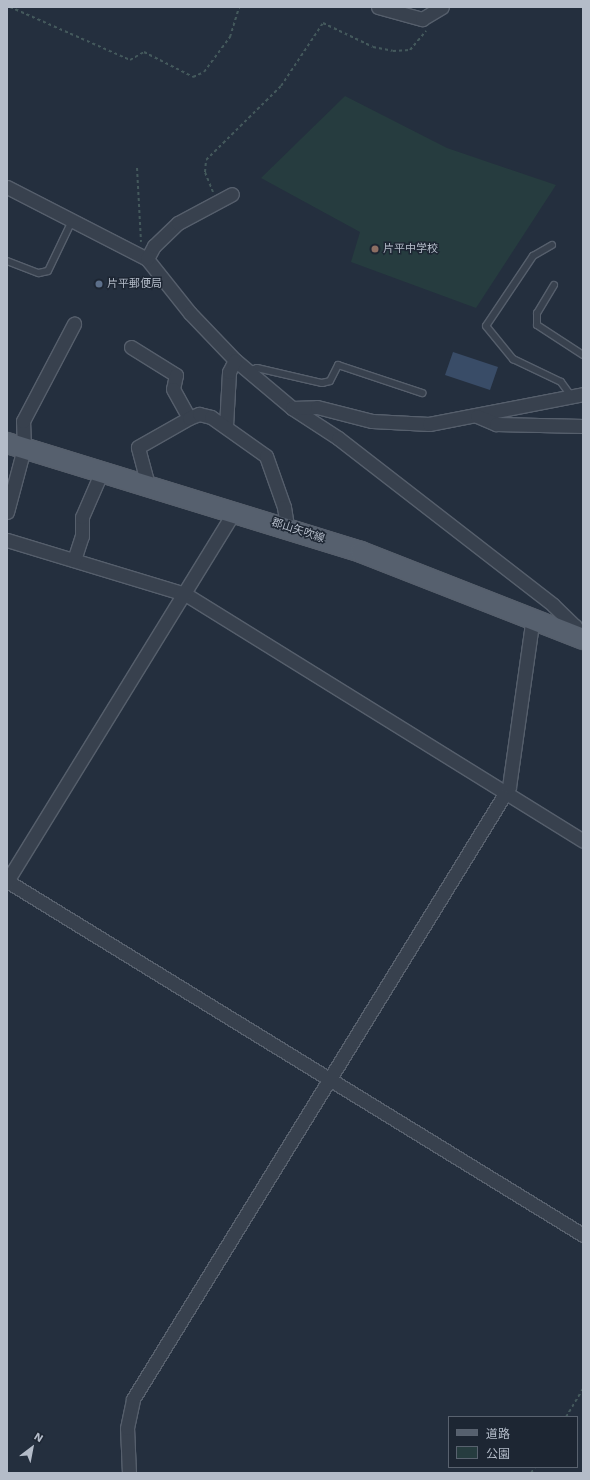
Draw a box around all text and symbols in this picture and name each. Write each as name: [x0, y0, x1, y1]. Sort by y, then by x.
place label: 片平中学校: [383, 242, 438, 256]
marker: 片平中学校: [370, 244, 380, 254]
place label: 片平郵便局: [107, 277, 162, 291]
marker: 片平郵便局: [94, 279, 104, 289]
street label: 郡山矢吹線: [270, 516, 326, 546]
legend: [448, 1416, 578, 1468]
text: 道路: [486, 1427, 510, 1441]
north arrow: [12, 1428, 52, 1468]
text: N: [32, 1430, 46, 1445]
text: 公園: [486, 1447, 510, 1461]

